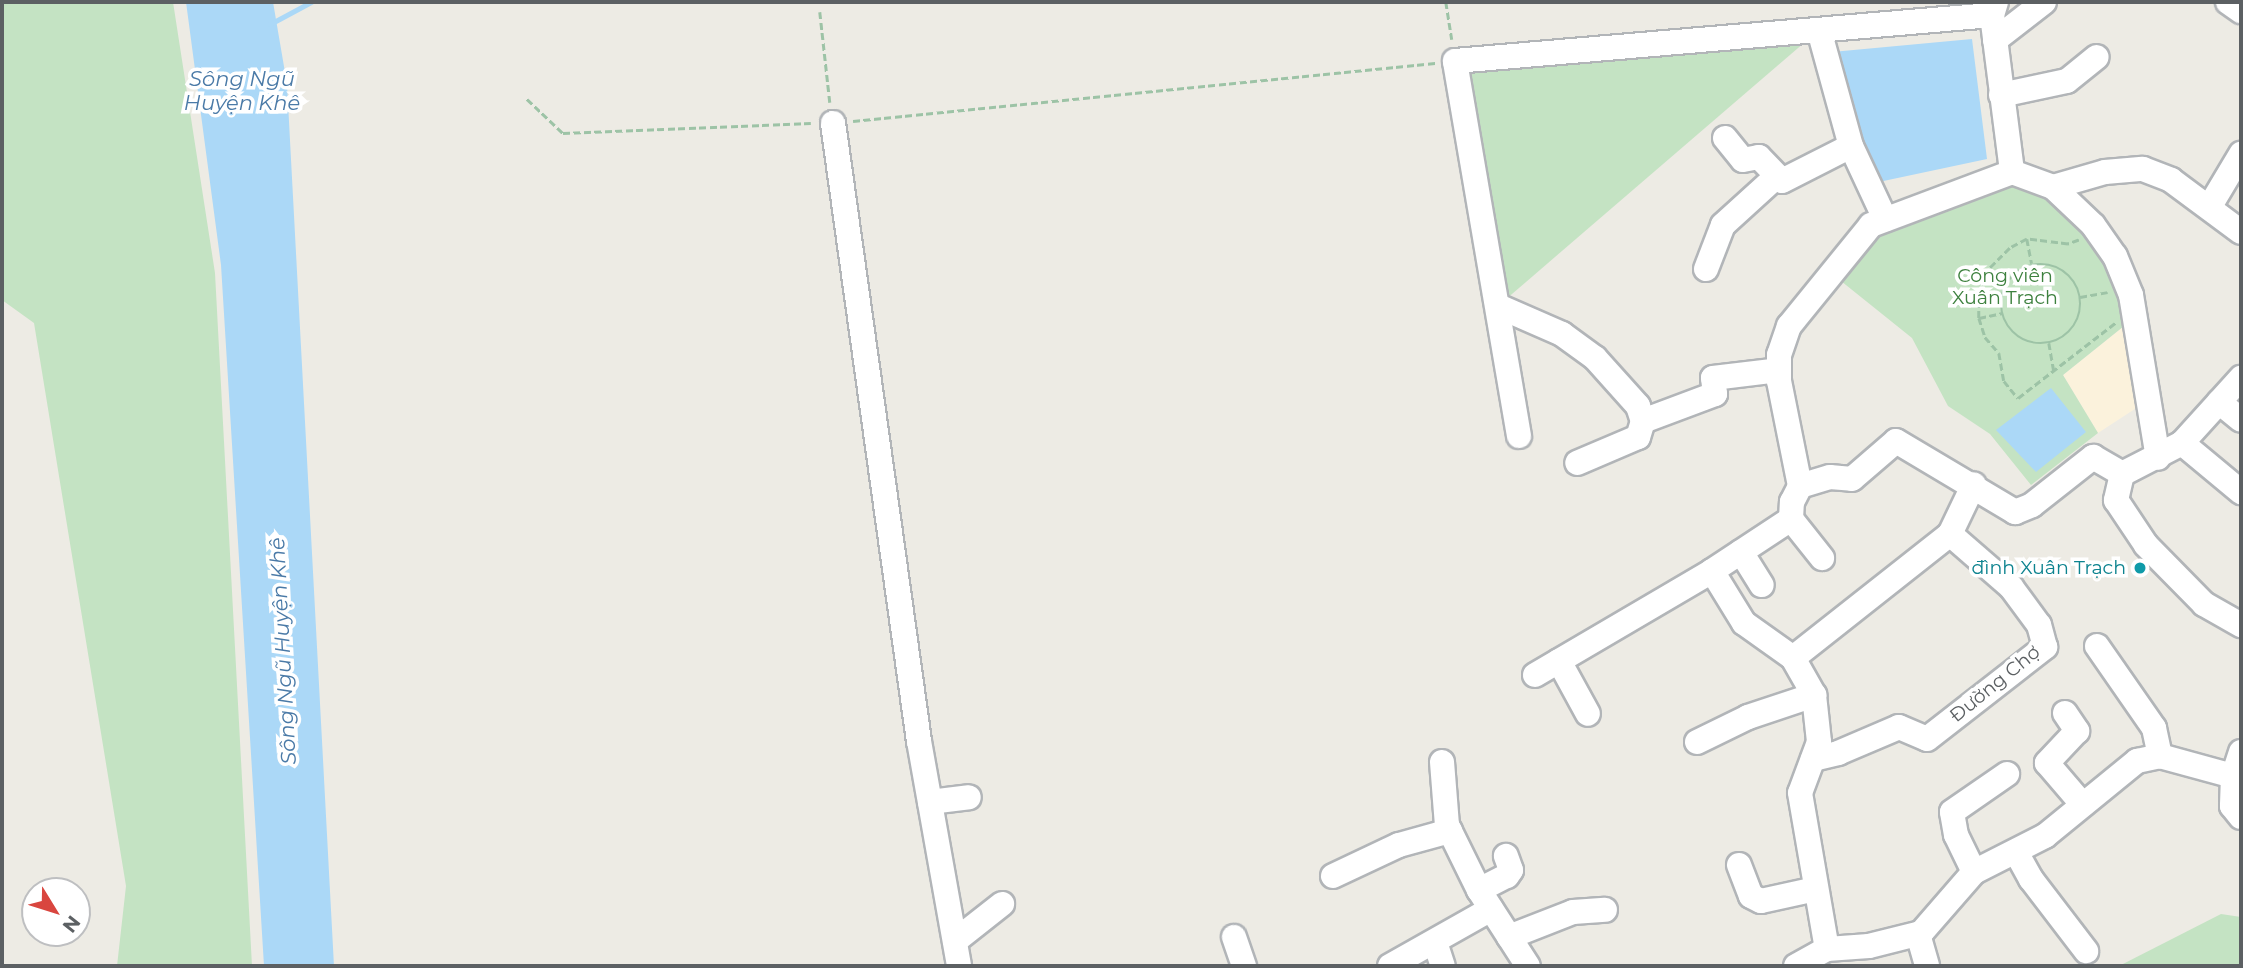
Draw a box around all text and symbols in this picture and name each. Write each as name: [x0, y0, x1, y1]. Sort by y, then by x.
water label: Sông Ngũ Huyện Khê: [184, 66, 300, 116]
park label: Công viên Xuân Trạch: [1952, 265, 2058, 309]
water label: Sông Ngũ Huyện Khê: [264, 537, 302, 765]
place label: đình Xuân Trạch: [1971, 557, 2126, 579]
marker: đình Xuân Trạch: [2132, 560, 2148, 576]
street label: Đường Chợ: [1945, 641, 2045, 727]
north arrow: [21, 877, 91, 947]
text: N: [58, 911, 85, 937]

